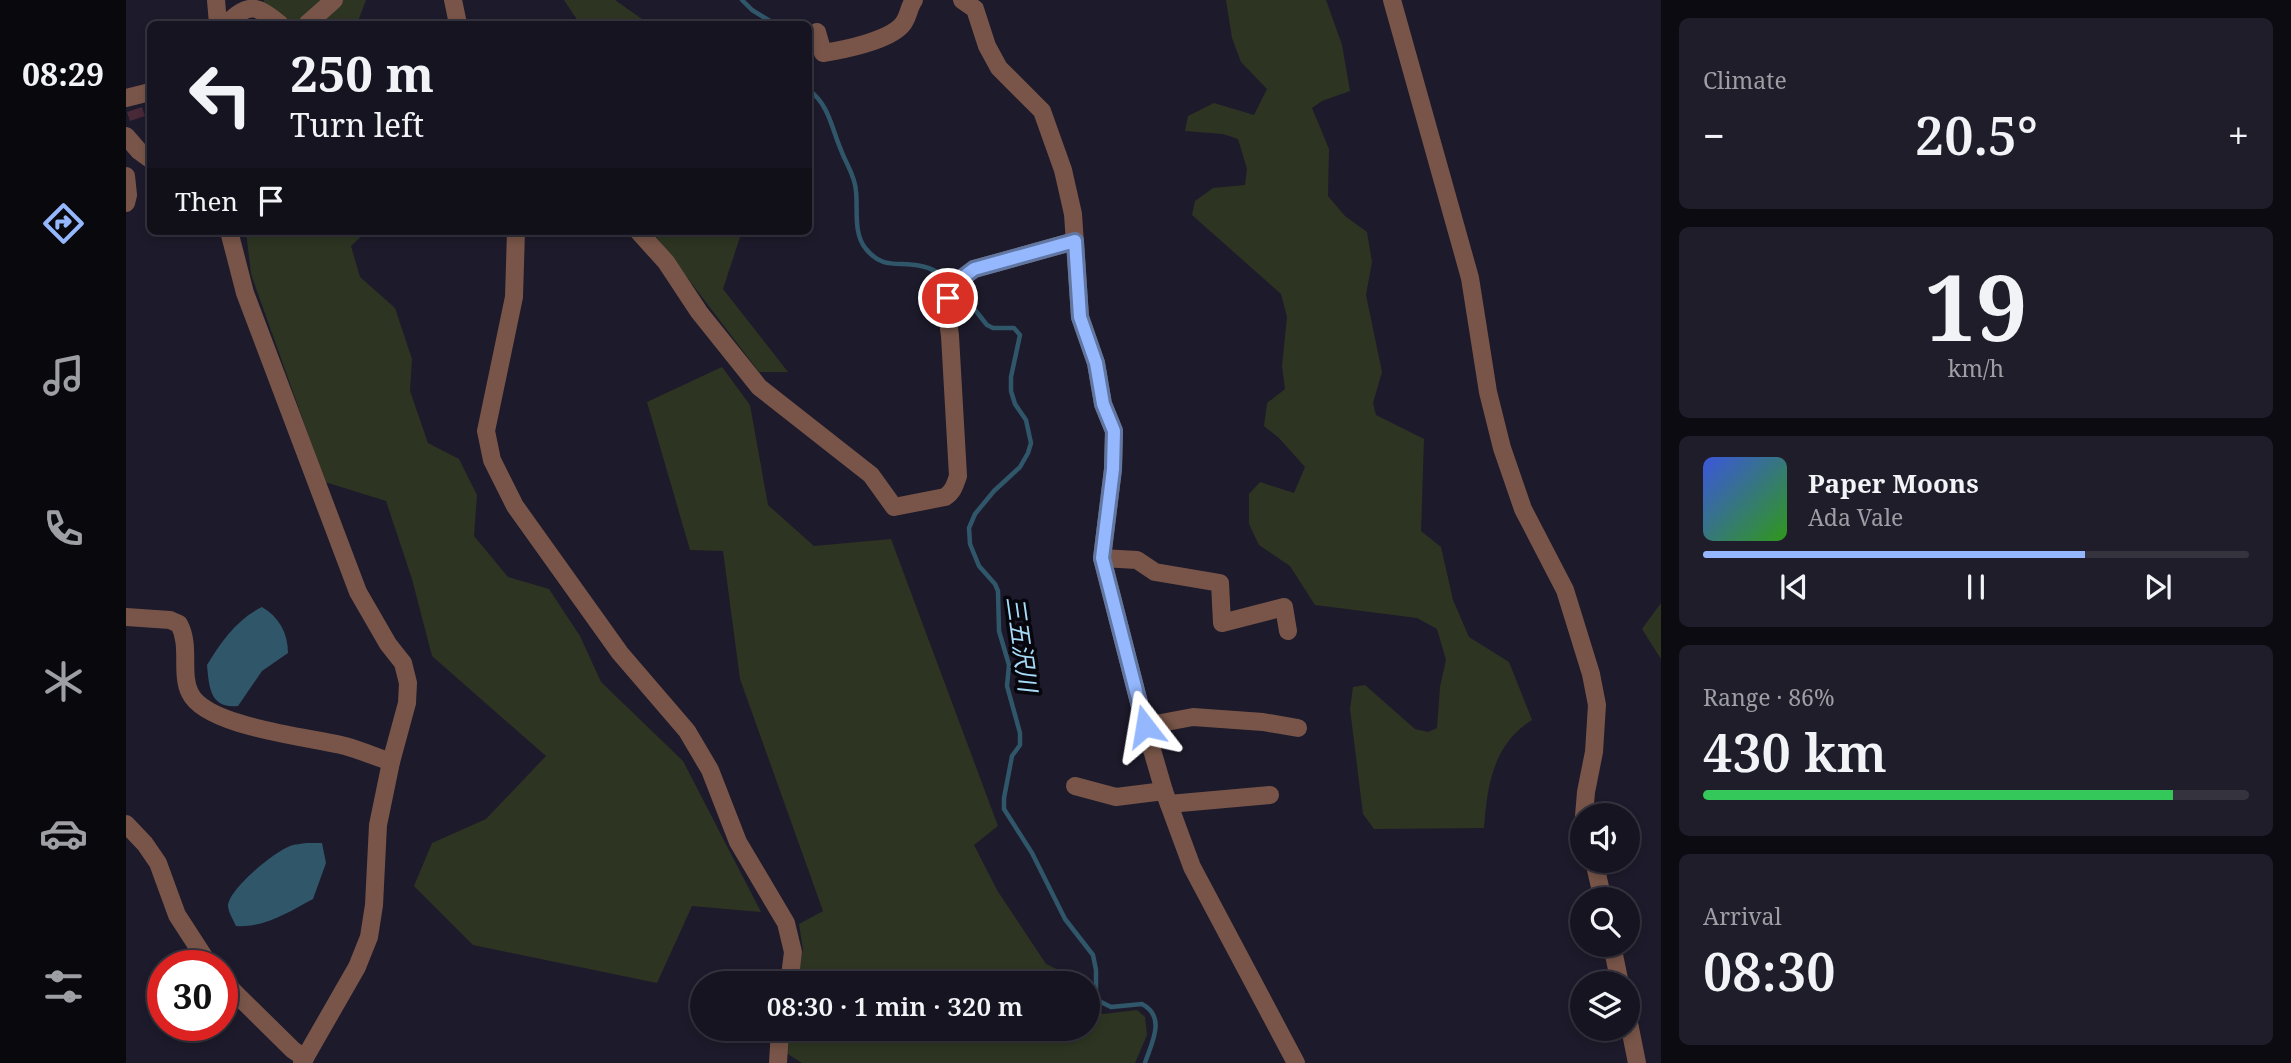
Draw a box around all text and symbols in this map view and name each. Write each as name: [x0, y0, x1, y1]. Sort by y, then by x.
text: 250 m: [290, 40, 434, 106]
icon: left: [175, 49, 266, 140]
text: 08:29: [22, 52, 104, 95]
text: Climate: [1703, 64, 1787, 96]
text: 20.5°: [1915, 99, 2038, 170]
text: Turn left: [290, 103, 424, 146]
text: −: [1703, 109, 1725, 161]
text: +: [2228, 109, 2249, 161]
icon: arrive: [252, 182, 290, 220]
text: Then: [175, 183, 238, 219]
icon: directions: [39, 199, 88, 248]
text: 19: [1925, 244, 2027, 368]
pin: [918, 268, 978, 328]
icon: arrive: [929, 279, 967, 317]
icon: music: [39, 351, 88, 400]
text: km/h: [1948, 352, 2004, 384]
text: Paper Moons: [1808, 465, 1979, 501]
text: Ada Vale: [1808, 501, 1903, 533]
icon: phone: [39, 504, 88, 553]
icon: previous: [1775, 568, 1813, 606]
icon: pause: [1957, 568, 1995, 606]
icon: next: [2139, 568, 2177, 606]
water label: 三五沢川: [999, 594, 1046, 697]
icon: climate: [39, 657, 88, 706]
text: Range · 86%: [1703, 681, 1835, 713]
position arrow: [1108, 689, 1182, 763]
text: 430 km: [1703, 716, 1887, 787]
map controls: [1570, 803, 1640, 1041]
button: sound: [1570, 803, 1640, 873]
icon: car: [39, 809, 88, 858]
button: search: [1570, 887, 1640, 957]
text: Arrival: [1703, 900, 1782, 932]
text: 08:30: [1703, 935, 1836, 1006]
speed limit sign: 30: [147, 950, 238, 1041]
icon: filters: [39, 962, 88, 1011]
button: layers: [1570, 971, 1640, 1041]
text: 08:30 · 1 min · 320 m: [767, 988, 1023, 1024]

